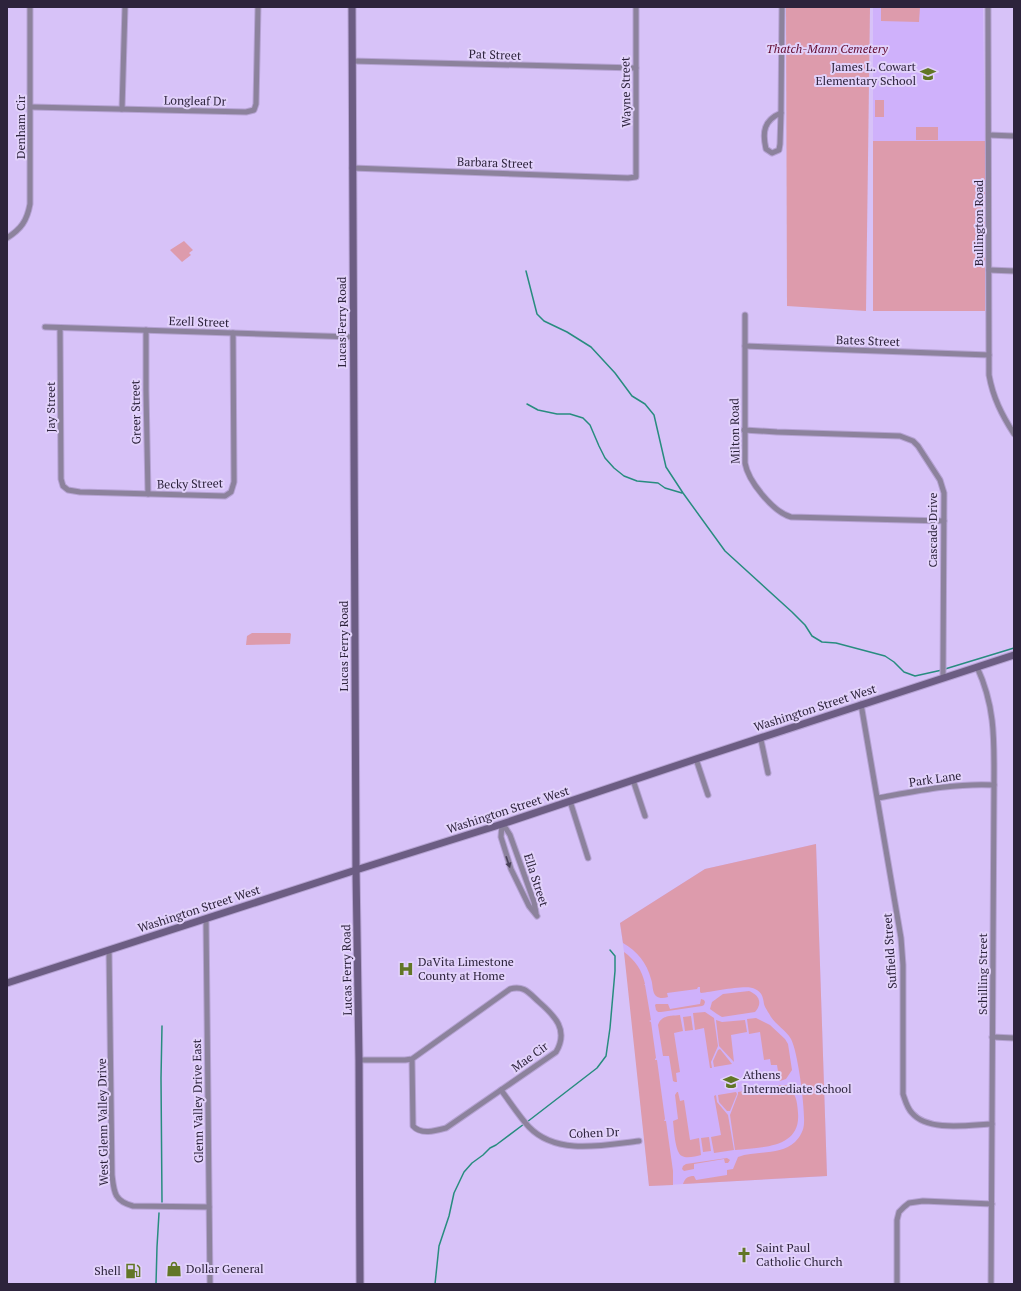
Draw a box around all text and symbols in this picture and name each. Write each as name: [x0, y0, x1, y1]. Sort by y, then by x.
park label: Thatch-Mann Cemetery: [766, 41, 888, 56]
street label: Pat Street: [468, 46, 522, 63]
street label: Wayne Street: [617, 56, 634, 127]
place label: James L. Cowart Elementary School: [816, 59, 917, 88]
school or university icon: James L. Cowart Elementary School: [919, 65, 937, 83]
street label: Longleaf Dr: [164, 92, 227, 109]
street label: Denham Cir: [13, 95, 28, 159]
street label: Barbara Street: [457, 154, 534, 171]
street label: Bullington Road: [971, 179, 986, 266]
street label: Lucas Ferry Road: [334, 276, 349, 367]
street label: Ezell Street: [168, 313, 230, 330]
street label: Bates Street: [836, 332, 901, 349]
street label: Greer Street: [127, 379, 144, 444]
street label: Jay Street: [43, 381, 58, 433]
street label: Milton Road: [726, 398, 743, 464]
street label: Becky Street: [157, 475, 224, 492]
street label: Cascade Drive: [925, 493, 940, 567]
street label: Lucas Ferry Road: [336, 600, 351, 691]
street label: Washington Street West: [752, 680, 879, 734]
street label: Park Lane: [908, 767, 962, 790]
street label: Washington Street West: [445, 782, 572, 836]
street label: Ella Street: [521, 851, 552, 909]
one-way arrow: [505, 856, 511, 868]
street label: Washington Street West: [136, 881, 263, 935]
street label: Suffield Street: [879, 912, 900, 989]
street label: Lucas Ferry Road: [338, 924, 355, 1016]
street label: Schilling Street: [975, 933, 990, 1015]
place label: DaVita Limestone County at Home: [418, 954, 514, 983]
hospital icon: DaVita Limestone County at Home: [397, 960, 415, 978]
street label: Glenn Valley Drive East: [189, 1038, 206, 1163]
street label: Mae Cir: [509, 1038, 551, 1075]
street label: West Glenn Valley Drive: [94, 1058, 111, 1186]
place label: Athens Intermediate School: [743, 1067, 852, 1096]
school or university icon: Athens Intermediate School: [722, 1073, 740, 1091]
street label: Cohen Dr: [569, 1124, 620, 1141]
place label: Saint Paul Catholic Church: [756, 1240, 843, 1269]
church icon: Saint Paul Catholic Church: [735, 1246, 753, 1264]
shop icon: Dollar General: [165, 1260, 183, 1278]
place label: Dollar General: [186, 1261, 264, 1276]
fuel station icon: Shell: [124, 1262, 142, 1280]
place label: Shell: [94, 1263, 121, 1278]

